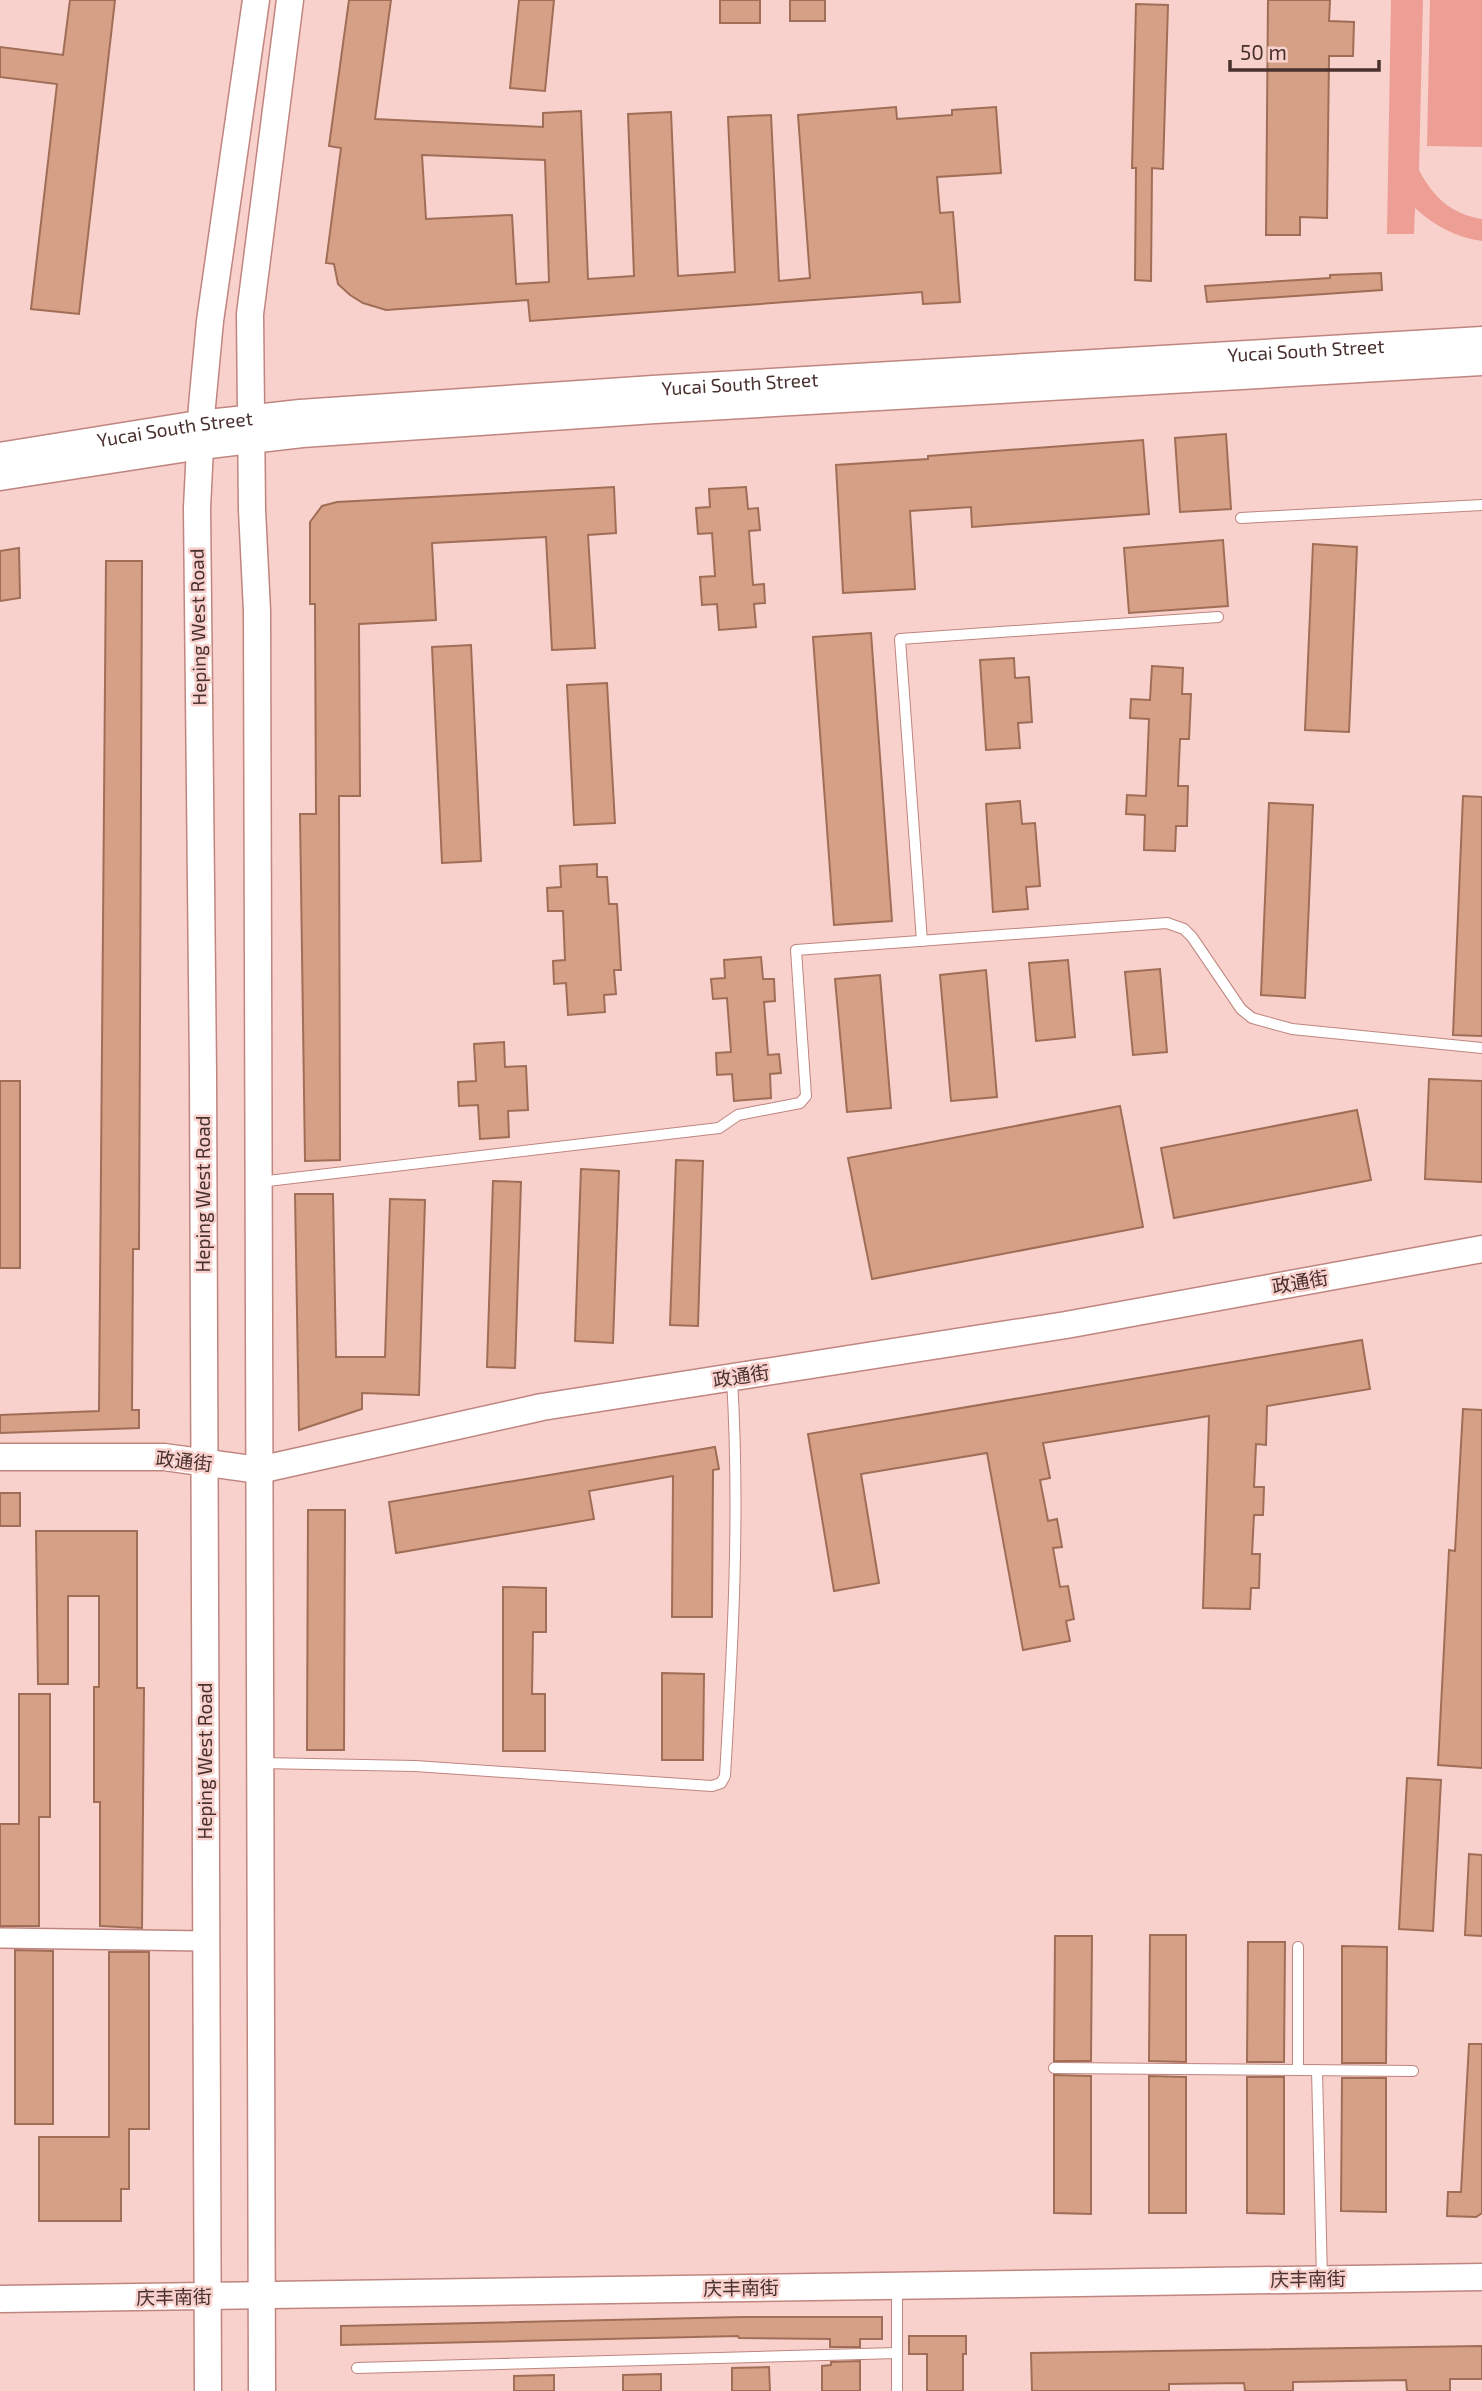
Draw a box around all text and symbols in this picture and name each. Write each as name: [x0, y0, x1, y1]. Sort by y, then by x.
scale bar: [1230, 28, 1379, 72]
text: 50 m: [1240, 39, 1287, 64]
street label: Yucai South Street: [1227, 334, 1385, 366]
street label: Yucai South Street: [661, 367, 819, 399]
street label: Yucai South Street: [95, 406, 254, 451]
street label: Heping West Road: [185, 548, 210, 706]
street label: Heping West Road: [191, 1115, 214, 1273]
street label: 政通街: [1270, 1265, 1330, 1298]
street label: 政通街: [711, 1360, 771, 1391]
street label: 政通街: [154, 1446, 214, 1475]
street label: Heping West Road: [193, 1682, 216, 1840]
street label: 庆丰南街: [1270, 2266, 1346, 2291]
street label: 庆丰南街: [703, 2275, 779, 2300]
street label: 庆丰南街: [136, 2284, 212, 2309]

